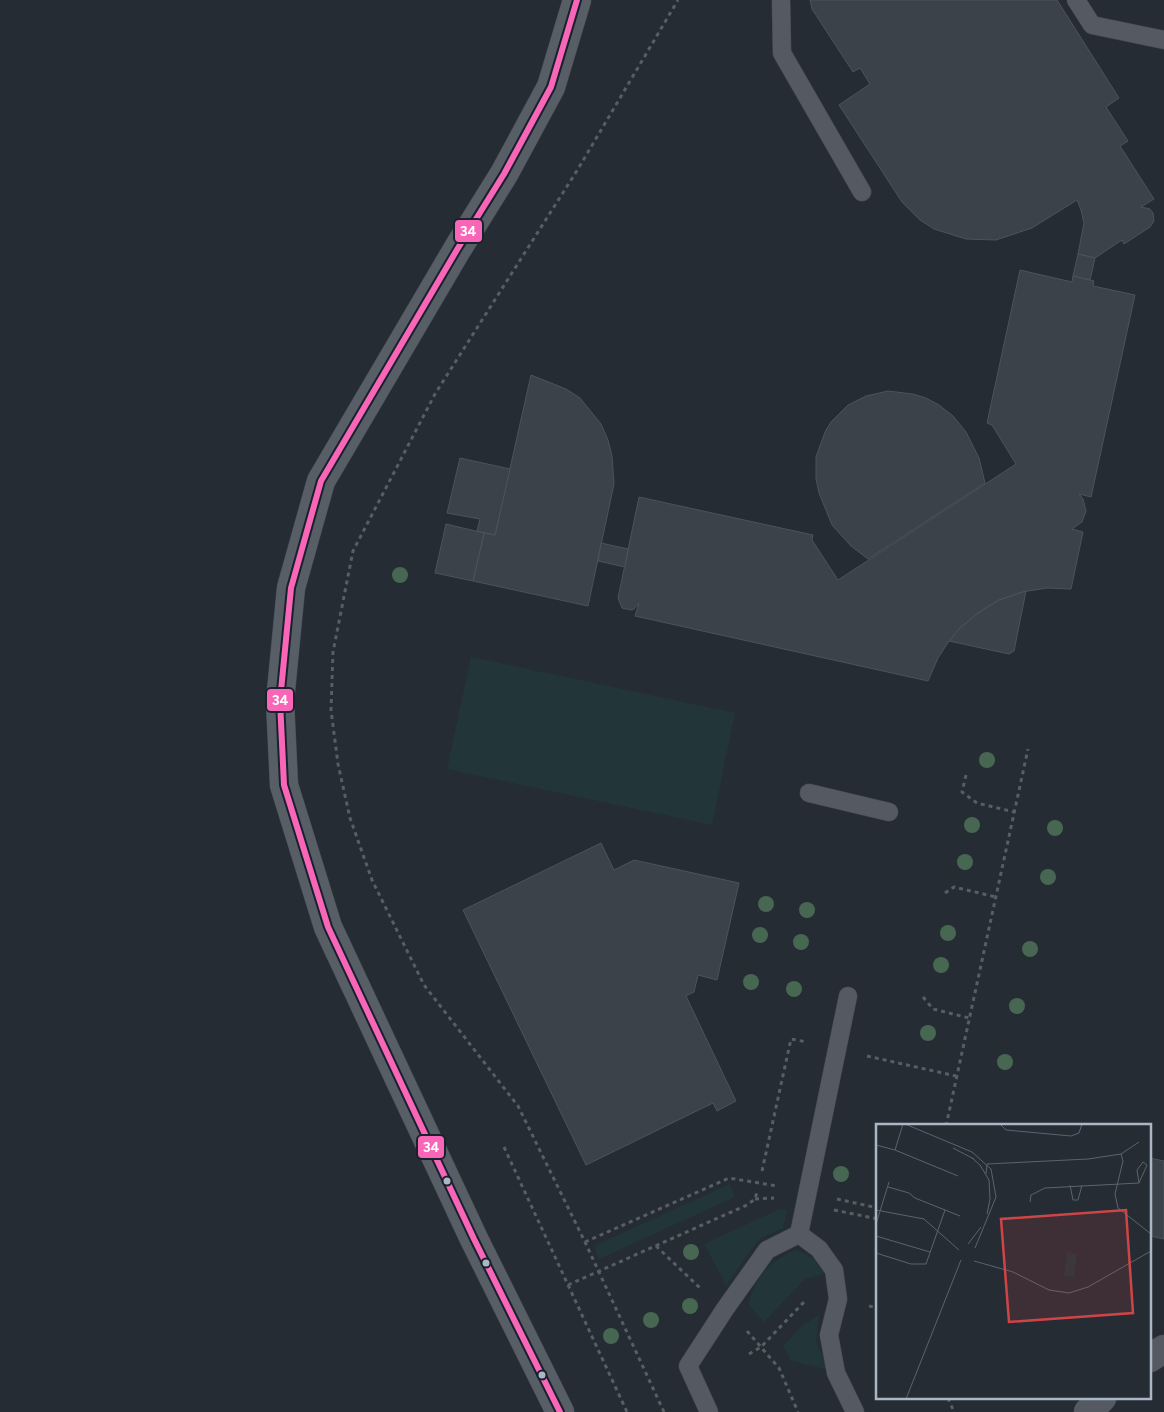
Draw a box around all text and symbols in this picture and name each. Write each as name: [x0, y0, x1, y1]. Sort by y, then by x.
line badge: 34: [454, 219, 483, 243]
text: 34: [460, 223, 476, 240]
line badge: 34: [266, 688, 294, 712]
text: 34: [272, 692, 288, 709]
inset map: [876, 1124, 1152, 1400]
line badge: 34: [417, 1135, 445, 1159]
text: 34: [423, 1139, 439, 1156]
unlabelled marker: [442, 1176, 452, 1186]
unlabelled marker: [481, 1258, 491, 1268]
unlabelled marker: [537, 1370, 547, 1380]

